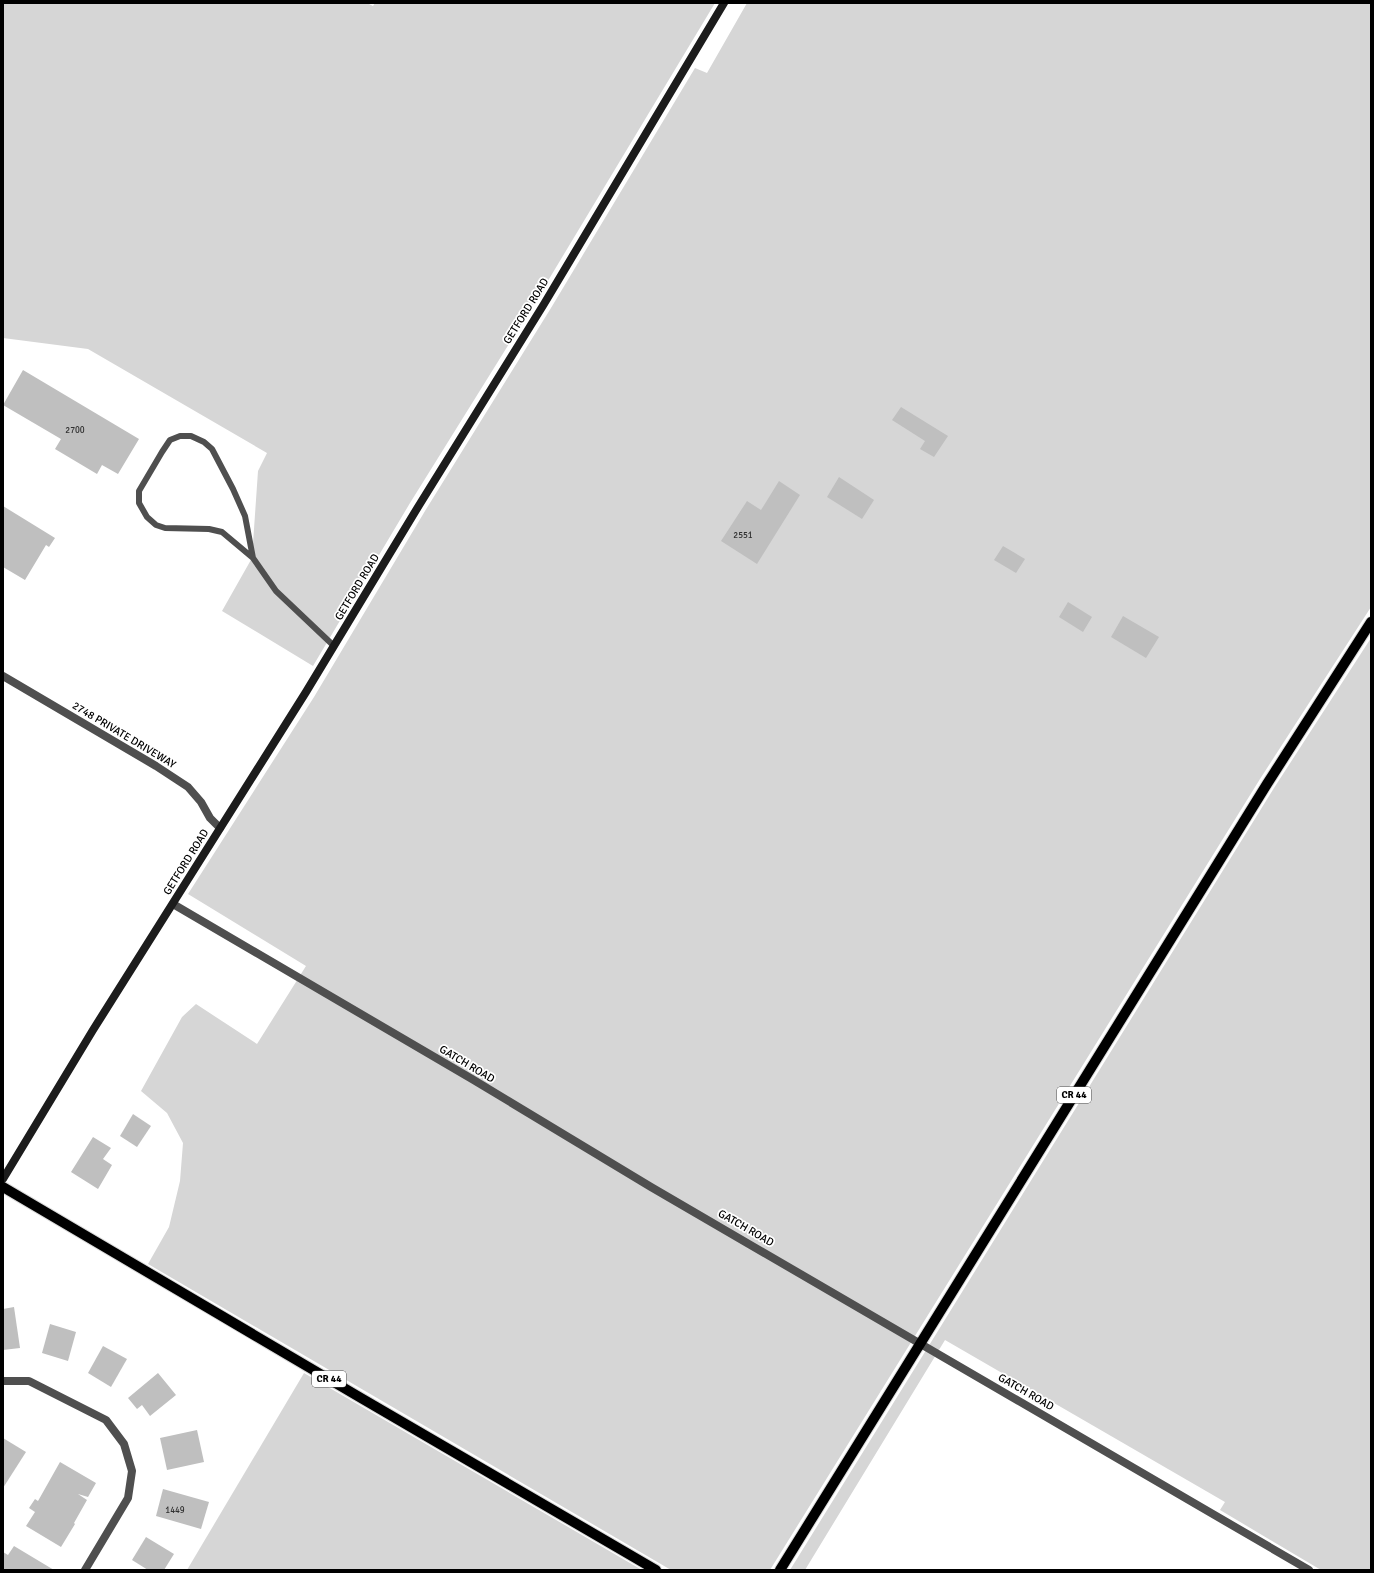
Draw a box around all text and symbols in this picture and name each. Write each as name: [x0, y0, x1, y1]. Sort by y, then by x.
street label: GETFORD ROAD: [501, 276, 551, 346]
house number: 2700: [65, 425, 85, 436]
house number: 2551: [733, 530, 753, 541]
street label: GETFORD ROAD: [332, 551, 382, 623]
street label: 2748 PRIVATE DRIVEWAY: [70, 699, 178, 771]
street label: GETFORD ROAD: [161, 827, 211, 897]
street label: GATCH ROAD: [437, 1042, 497, 1086]
road number: CR 44: [1057, 1087, 1091, 1103]
street label: GATCH ROAD: [716, 1207, 776, 1249]
road number: CR 44: [312, 1371, 346, 1387]
street label: GATCH ROAD: [996, 1371, 1056, 1413]
house number: 1449: [165, 1505, 185, 1516]

